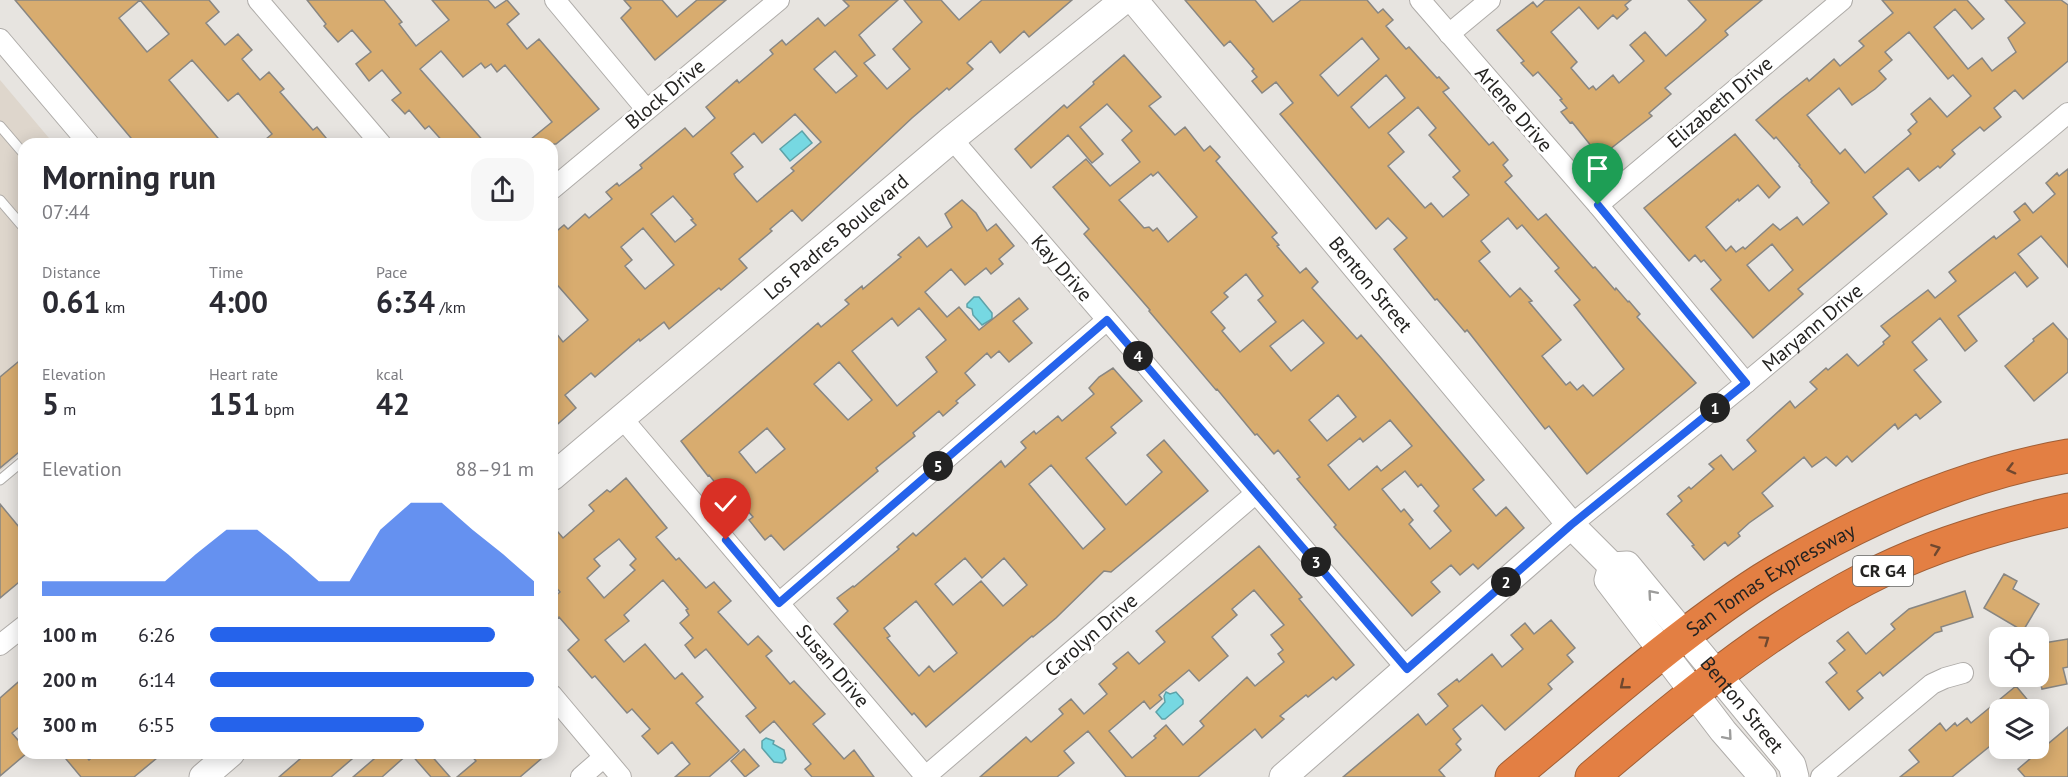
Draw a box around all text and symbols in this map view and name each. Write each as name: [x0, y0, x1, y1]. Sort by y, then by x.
street label: Elizabeth Drive: [1662, 50, 1778, 154]
street label: Block Drive: [620, 53, 710, 135]
street label: Arlene Drive: [1469, 61, 1559, 157]
pin: [1572, 143, 1623, 205]
icon: arrive: [1581, 152, 1614, 185]
text: Morning run: [42, 155, 216, 198]
button: share: [471, 158, 534, 221]
street label: Los Padres Boulevard: [758, 168, 914, 305]
text: 07:44: [42, 199, 90, 225]
street label: Kay Drive: [1026, 229, 1098, 307]
street label: Benton Street: [1323, 231, 1418, 338]
text: Distance: [42, 262, 101, 282]
text: Time: [209, 262, 243, 282]
text: Pace: [376, 262, 407, 282]
street label: Maryann Drive: [1757, 278, 1868, 377]
text: 0.61: [42, 282, 100, 321]
text: 4:00: [209, 282, 268, 321]
text: 6:34: [376, 282, 435, 321]
text: km: [100, 297, 125, 317]
text: /km: [435, 297, 466, 317]
pin: 4: [1123, 341, 1153, 371]
text: 4: [1133, 346, 1143, 366]
text: Elevation: [42, 364, 106, 384]
text: Heart rate: [209, 364, 278, 384]
text: kcal: [376, 364, 403, 384]
text: 5: [42, 384, 59, 423]
text: 151: [209, 384, 260, 423]
text: 42: [376, 384, 410, 423]
pin: 1: [1700, 393, 1730, 423]
text: 1: [1710, 398, 1720, 418]
text: m: [59, 399, 76, 419]
text: bpm: [260, 399, 295, 419]
pin: 5: [923, 451, 953, 481]
text: Elevation: [42, 456, 122, 482]
text: 88–91 m: [456, 456, 534, 482]
text: 5: [933, 456, 943, 476]
one-way arrow: [2006, 462, 2016, 475]
pin: [700, 478, 751, 540]
icon: check: [709, 487, 742, 520]
street label: San Tomas Expressway: [1681, 517, 1860, 642]
one-way arrow: [1930, 543, 1941, 556]
pin: 3: [1301, 547, 1331, 577]
text: 3: [1311, 552, 1321, 572]
road number: CR G4: [1853, 556, 1913, 586]
pin: 2: [1491, 567, 1521, 597]
text: 2: [1501, 572, 1511, 592]
street label: Carolyn Drive: [1039, 588, 1143, 682]
one-way arrow: [1648, 590, 1659, 600]
street label: Susan Drive: [791, 619, 875, 713]
text: 100 m: [42, 622, 97, 648]
text: 6:26: [138, 622, 175, 648]
map controls: [1989, 627, 2049, 759]
button: locate: [1989, 627, 2049, 687]
one-way arrow: [1758, 637, 1769, 648]
street label: Benton Street: [1695, 651, 1790, 758]
text: 200 m: [42, 667, 97, 693]
text: 6:14: [138, 667, 175, 693]
one-way arrow: [1620, 678, 1631, 689]
button: layers: [1989, 699, 2049, 759]
text: 300 m: [42, 712, 97, 738]
text: 6:55: [138, 712, 175, 738]
one-way arrow: [1720, 729, 1731, 740]

